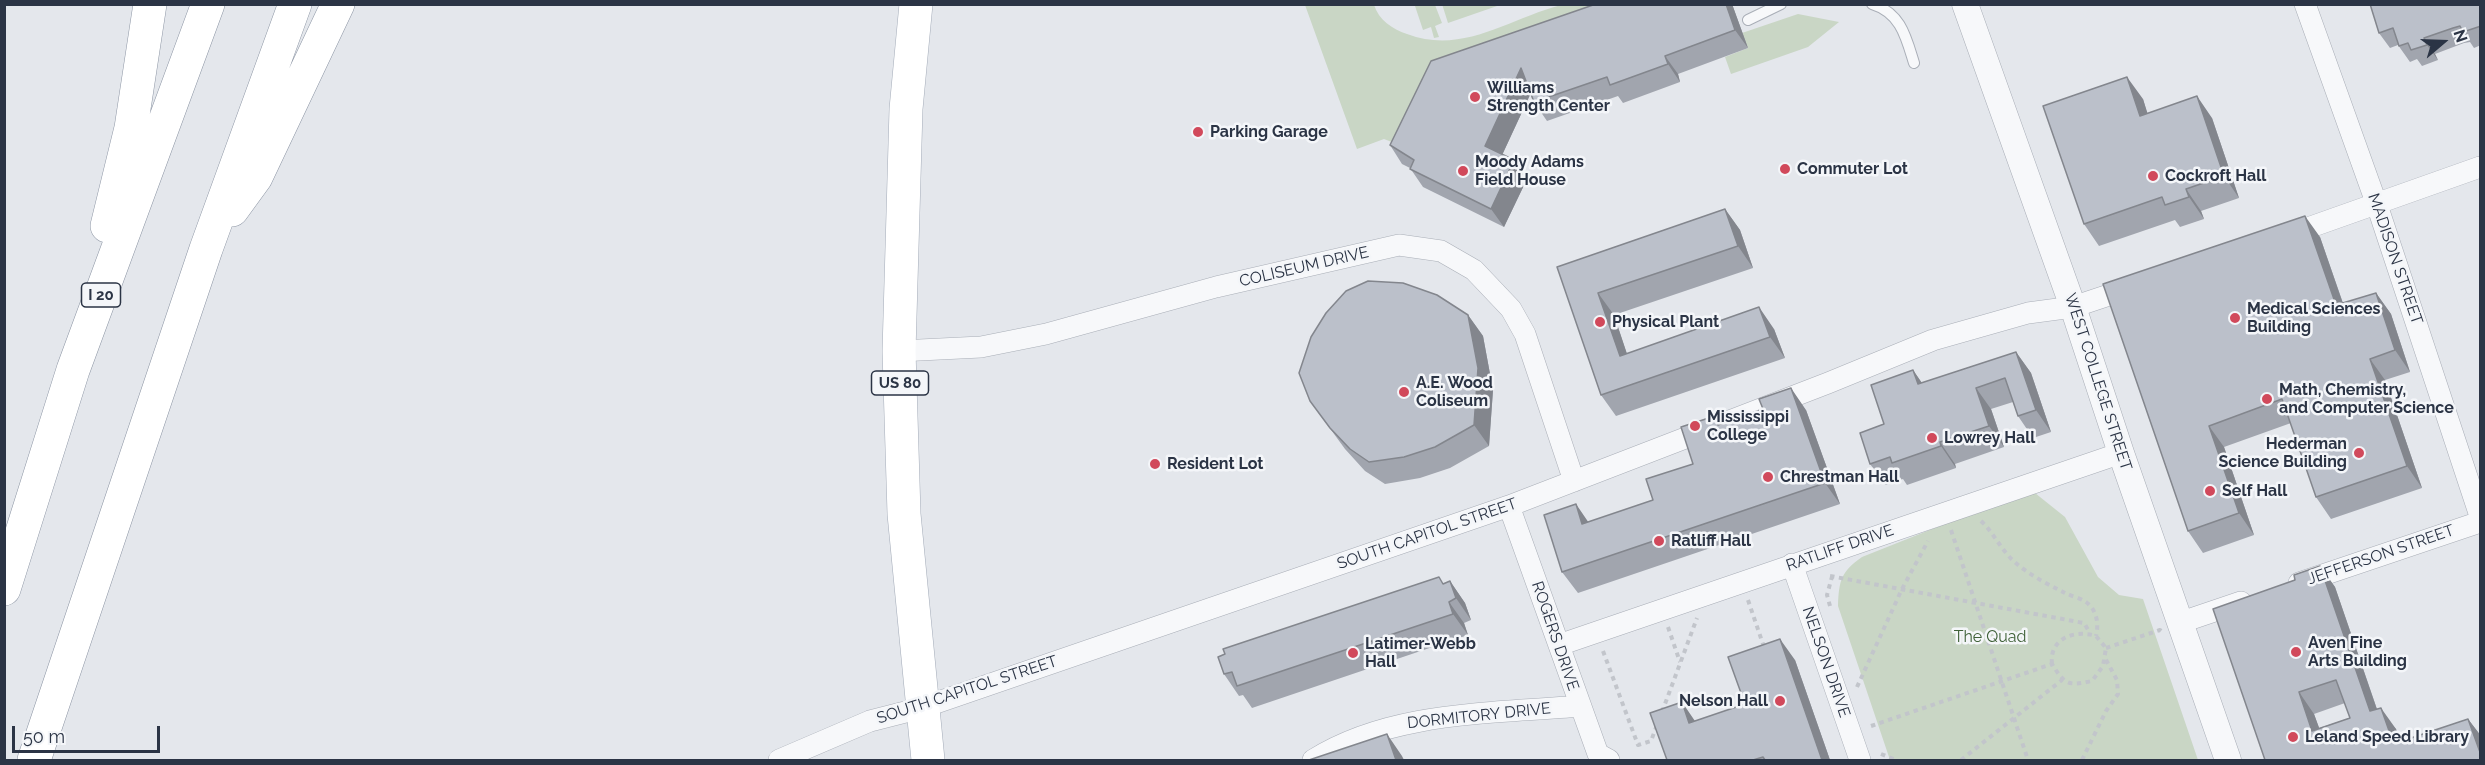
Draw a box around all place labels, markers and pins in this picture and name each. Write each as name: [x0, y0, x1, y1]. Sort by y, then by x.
place label: Williams Strength Center: [1487, 78, 1610, 116]
marker: Williams Strength Center: [1468, 90, 1482, 104]
place label: Parking Garage: [1210, 122, 1328, 142]
marker: Parking Garage: [1191, 125, 1205, 139]
place label: Moody Adams Field House: [1475, 152, 1584, 190]
place label: Commuter Lot: [1797, 159, 1908, 179]
marker: Commuter Lot: [1778, 162, 1792, 176]
marker: Moody Adams Field House: [1456, 164, 1470, 178]
place label: Cockroft Hall: [2165, 166, 2266, 186]
marker: Cockroft Hall: [2146, 169, 2160, 183]
place label: Medical Sciences Building: [2247, 299, 2380, 337]
marker: Medical Sciences Building: [2228, 311, 2242, 325]
place label: Physical Plant: [1612, 312, 1719, 332]
marker: Physical Plant: [1593, 315, 1607, 329]
place label: A.E. Wood Coliseum: [1416, 373, 1493, 411]
place label: Math, Chemistry, and Computer Science: [2279, 380, 2454, 418]
marker: A.E. Wood Coliseum: [1397, 385, 1411, 399]
marker: Math, Chemistry, and Computer Science: [2260, 392, 2274, 406]
place label: Mississippi College: [1707, 407, 1789, 445]
marker: Mississippi College: [1688, 419, 1702, 433]
place label: Lowrey Hall: [1944, 428, 2035, 448]
marker: Lowrey Hall: [1925, 431, 1939, 445]
place label: Hederman Science Building: [2218, 434, 2347, 472]
marker: Hederman Science Building: [2352, 446, 2366, 460]
place label: Resident Lot: [1167, 454, 1263, 474]
marker: Resident Lot: [1148, 457, 1162, 471]
place label: Chrestman Hall: [1780, 467, 1899, 487]
marker: Chrestman Hall: [1761, 470, 1775, 484]
place label: Self Hall: [2222, 481, 2287, 501]
marker: Self Hall: [2203, 484, 2217, 498]
place label: Ratliff Hall: [1671, 531, 1751, 551]
marker: Ratliff Hall: [1652, 534, 1666, 548]
place label: Aven Fine Arts Building: [2308, 633, 2407, 671]
place label: Latimer-Webb Hall: [1365, 634, 1476, 672]
marker: Aven Fine Arts Building: [2289, 645, 2303, 659]
marker: Latimer-Webb Hall: [1346, 646, 1360, 660]
place label: Nelson Hall: [1679, 691, 1768, 711]
marker: Nelson Hall: [1773, 694, 1787, 708]
place label: Leland Speed Library: [2305, 727, 2469, 747]
marker: Leland Speed Library: [2286, 730, 2300, 744]

